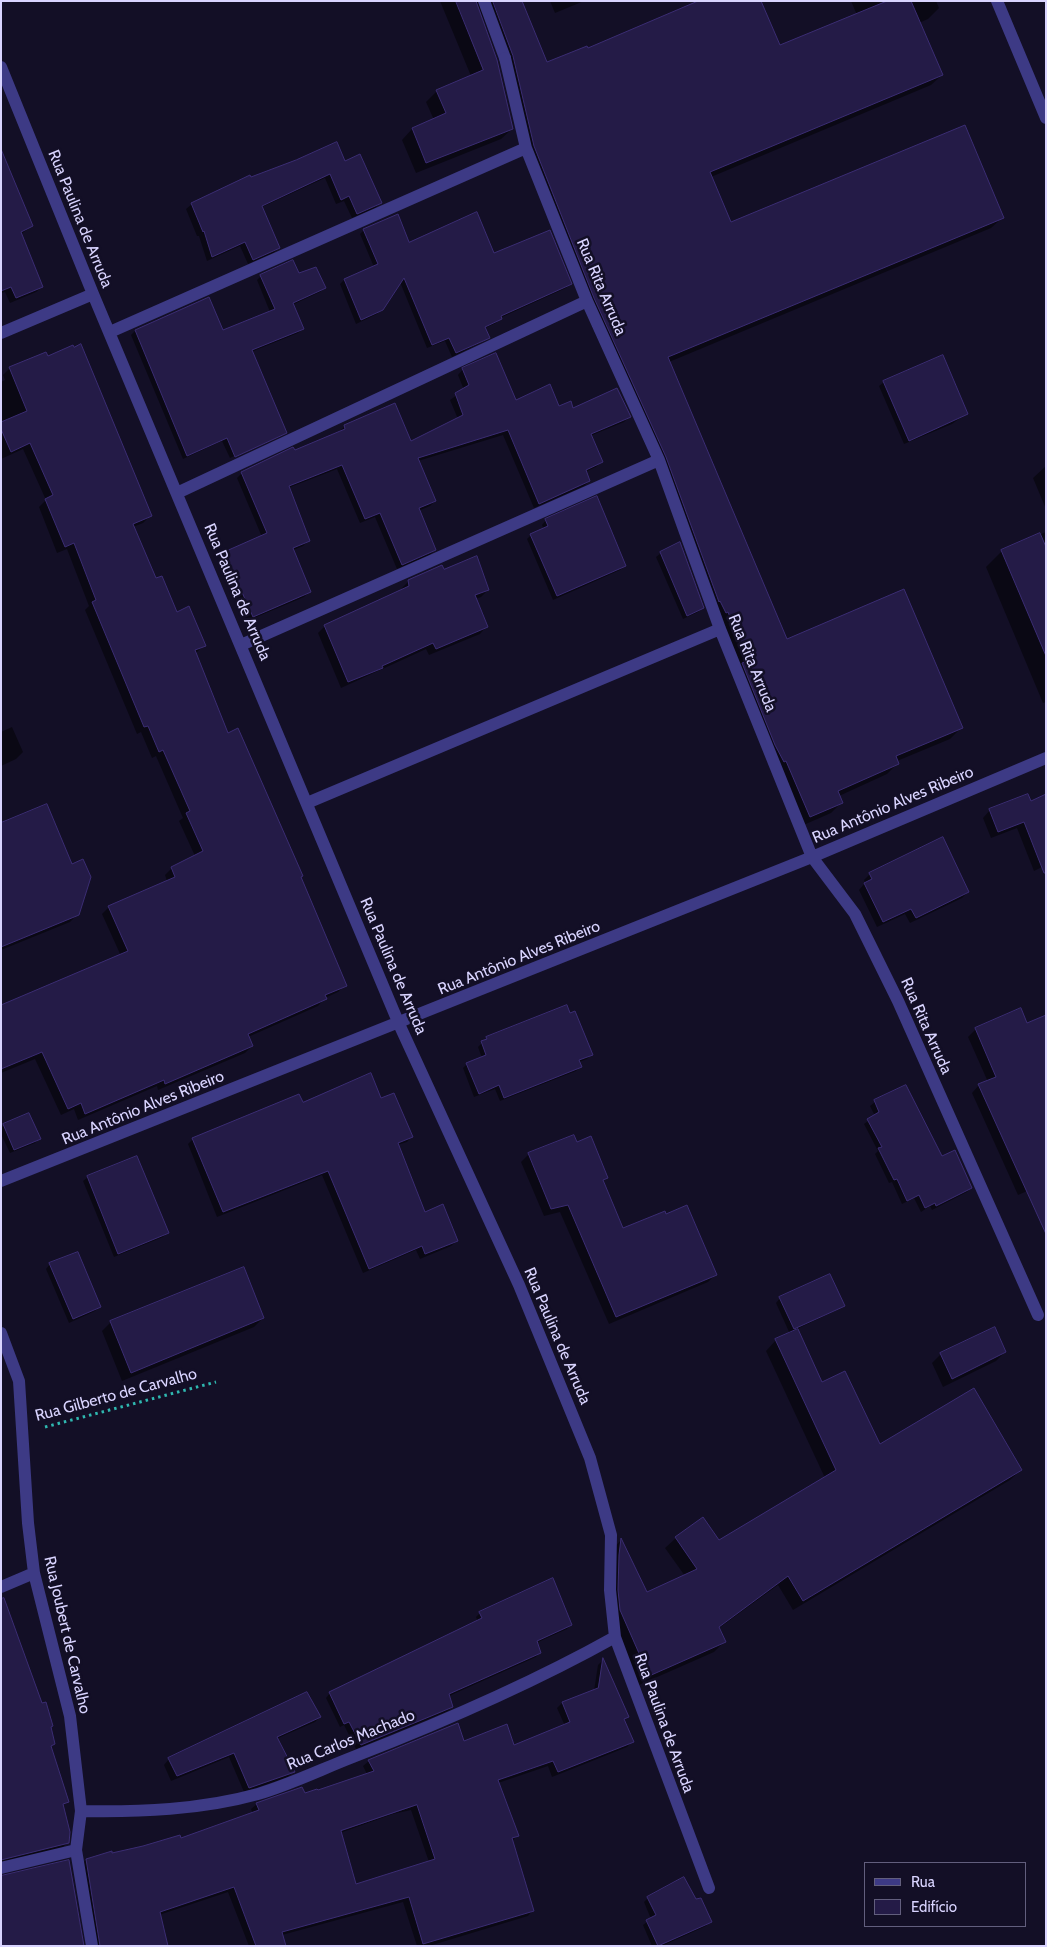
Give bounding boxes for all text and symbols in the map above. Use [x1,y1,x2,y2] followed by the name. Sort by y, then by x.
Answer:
[44,147,116,291] street label: Rua Paulina de Arruda
[572,236,630,338] street label: Rua Rita Arruda
[199,521,275,663] street label: Rua Paulina de Arruda
[724,611,780,715] street label: Rua Rita Arruda
[810,762,976,848] street label: Rua Antônio Alves Ribeiro
[355,895,431,1037] street label: Rua Paulina de Arruda
[435,917,603,999] street label: Rua Antônio Alves Ribeiro
[896,975,956,1077] street label: Rua Rita Arruda
[59,1067,227,1149] street label: Rua Antônio Alves Ribeiro
[519,1265,595,1407] street label: Rua Paulina de Arruda
[33,1364,199,1426] street label: Rua Gilberto de Carvalho
[40,1554,94,1716] street label: Rua Joubert de Carvalho
[630,1651,698,1795] street label: Rua Paulina de Arruda
[284,1706,418,1774] street label: Rua Carlos Machado
[864,1862,1027,1927] legend
[911,1873,935,1891] text: Rua
[911,1898,957,1916] text: Edifício

